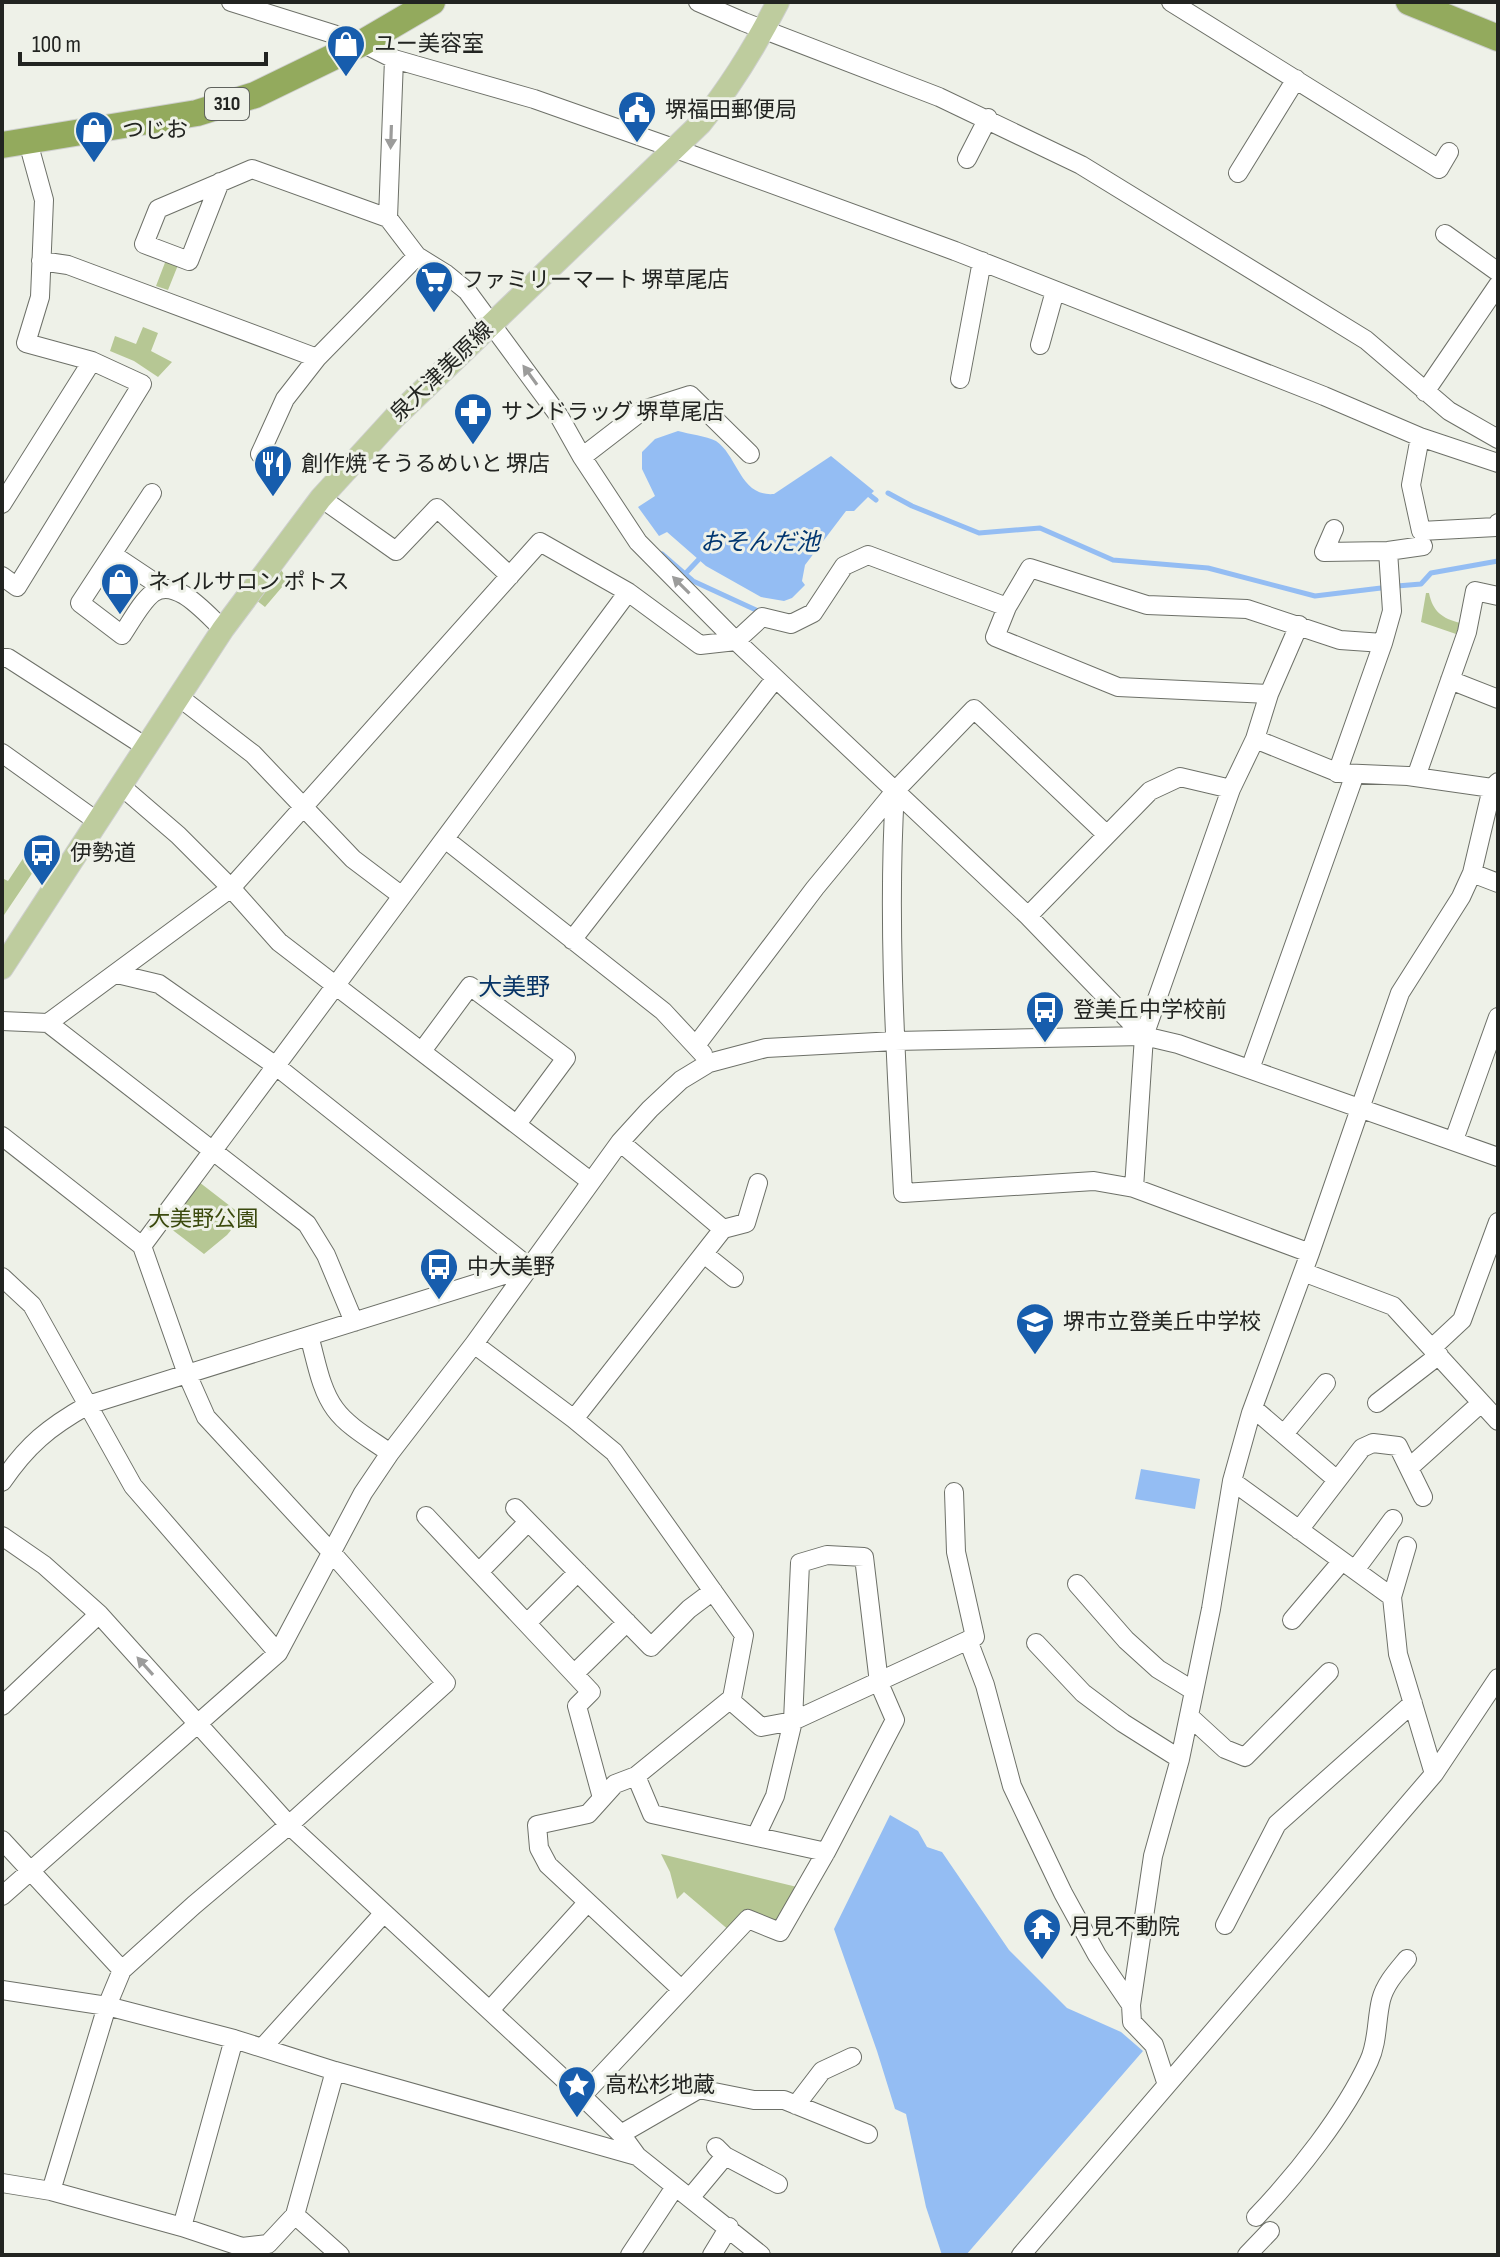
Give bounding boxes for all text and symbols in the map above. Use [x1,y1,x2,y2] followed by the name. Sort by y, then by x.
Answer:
[20,16,266,66] scale bar
[325,23,367,78] shop icon: ユー美容室
[32,30,81,59] text: 100 m
[374,31,484,58] place label: ユー美容室
[205,88,249,120] road number: 310
[616,89,658,144] public building icon: 堺福田郵便局
[665,97,797,124] place label: 堺福田郵便局
[73,109,115,164] shop icon: つじお
[122,117,188,144] place label: つじお
[385,125,398,150] one-way arrow
[413,259,455,314] supermarket icon: ファミリーマート 堺草尾店
[462,267,730,294] place label: ファミリーマート 堺草尾店
[385,316,499,428] street label: 泉大津美原線
[523,365,538,386] one-way arrow
[452,391,494,446] pharmacy icon: サンドラッグ 堺草尾店
[501,399,725,426] place label: サンドラッグ 堺草尾店
[252,443,294,498] restaurant icon: 創作焼 そうるめいと 堺店
[301,451,550,478] place label: 創作焼 そうるめいと 堺店
[700,528,822,557] water label: おそんだ池
[99,561,141,616] shop icon: ネイルサロン ポトス
[148,569,350,596] place label: ネイルサロン ポトス
[673,576,691,595] one-way arrow
[21,832,63,887] bus stop icon: 伊勢道
[70,840,136,867] place label: 伊勢道
[478,973,550,1002] district label: 大美野
[1024,989,1066,1044] bus stop icon: 登美丘中学校前
[1073,997,1227,1024] place label: 登美丘中学校前
[148,1206,258,1233] park label: 大美野公園
[418,1246,460,1301] bus stop icon: 中大美野
[467,1254,555,1281] place label: 中大美野
[1014,1301,1056,1356] school or university icon: 堺市立登美丘中学校
[1063,1309,1261,1336] place label: 堺市立登美丘中学校
[137,1657,155,1676] one-way arrow
[1021,1906,1063,1961] temple icon: 月見不動院
[1070,1914,1180,1941] place label: 月見不動院
[556,2064,598,2119] place icon: 高松杉地蔵
[605,2072,715,2099] place label: 高松杉地蔵

